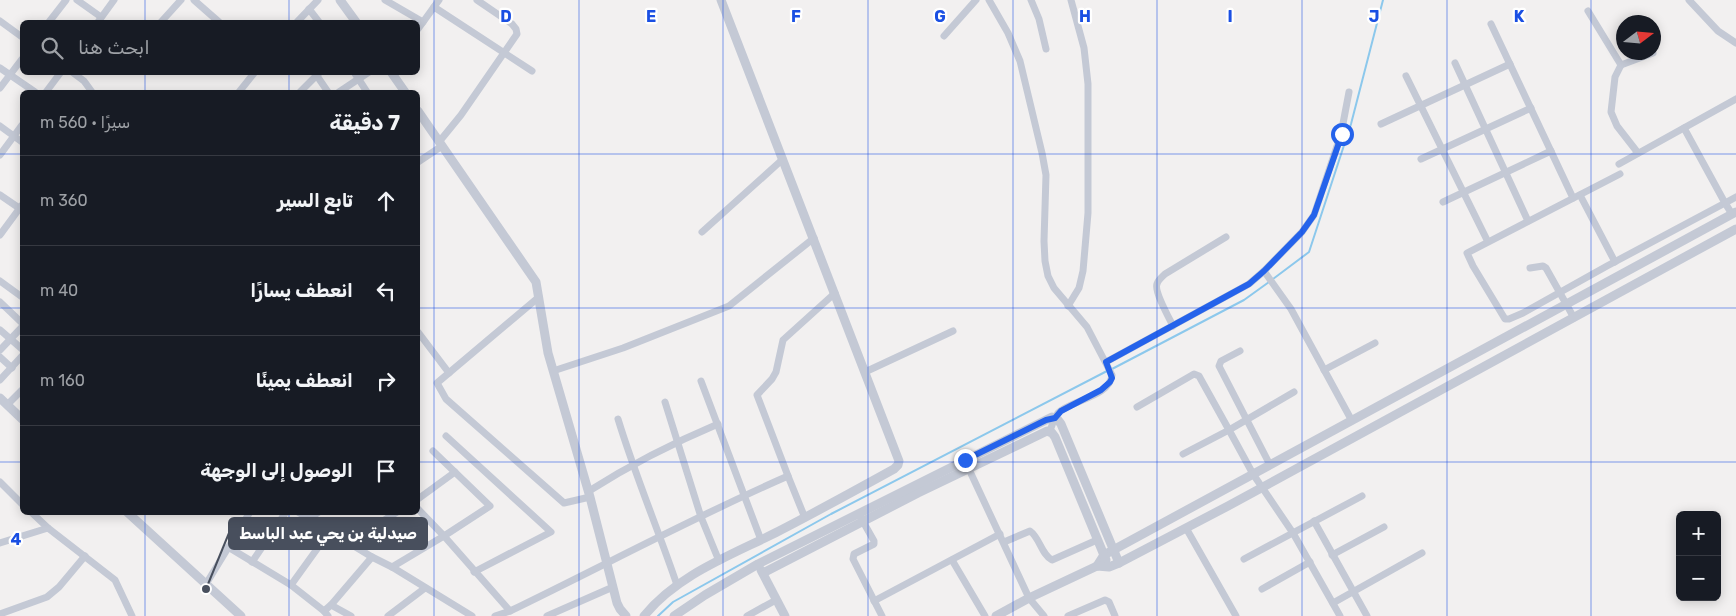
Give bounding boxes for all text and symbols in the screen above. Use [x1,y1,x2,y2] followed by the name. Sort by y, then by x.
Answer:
[500,7,512,26] text: D
[646,7,656,26] text: E
[791,7,801,26] text: F
[934,7,946,26] text: G
[1079,7,1091,26] text: H
[1227,7,1233,26] text: I
[1369,7,1379,26] text: J
[1514,7,1525,26] text: K
[1616,15,1661,60] north arrow
[20,20,420,75] search box
[38,34,66,62] icon: search
[78,36,150,59] text: ابحث هنا
[330,110,400,135] text: 7 دقيقة
[40,113,130,132] text: سيرًا · 560 m
[1331,123,1354,146] route start
[372,187,400,215] icon: ahead
[277,189,353,212] text: تابع السير
[40,191,88,210] text: 360 m
[372,277,400,305] icon: left
[250,279,353,302] text: انعطف يسارًا
[40,281,78,300] text: 40 m
[372,367,400,395] icon: right
[256,369,353,392] text: انعطف يمينًا
[40,371,85,390] text: 160 m
[954,449,977,472] route end
[372,457,400,485] icon: arrive
[200,459,353,482] text: الوصول إلى الوجهة
[1676,511,1721,601] map controls
[1676,511,1721,556] button: +
[229,518,427,549] callout: صيدلية بن يحي عبد الباسط
[239,524,417,546] text: صيدلية بن يحي عبد الباسط
[11,530,22,549] text: 4
[1676,556,1721,601] button: −

